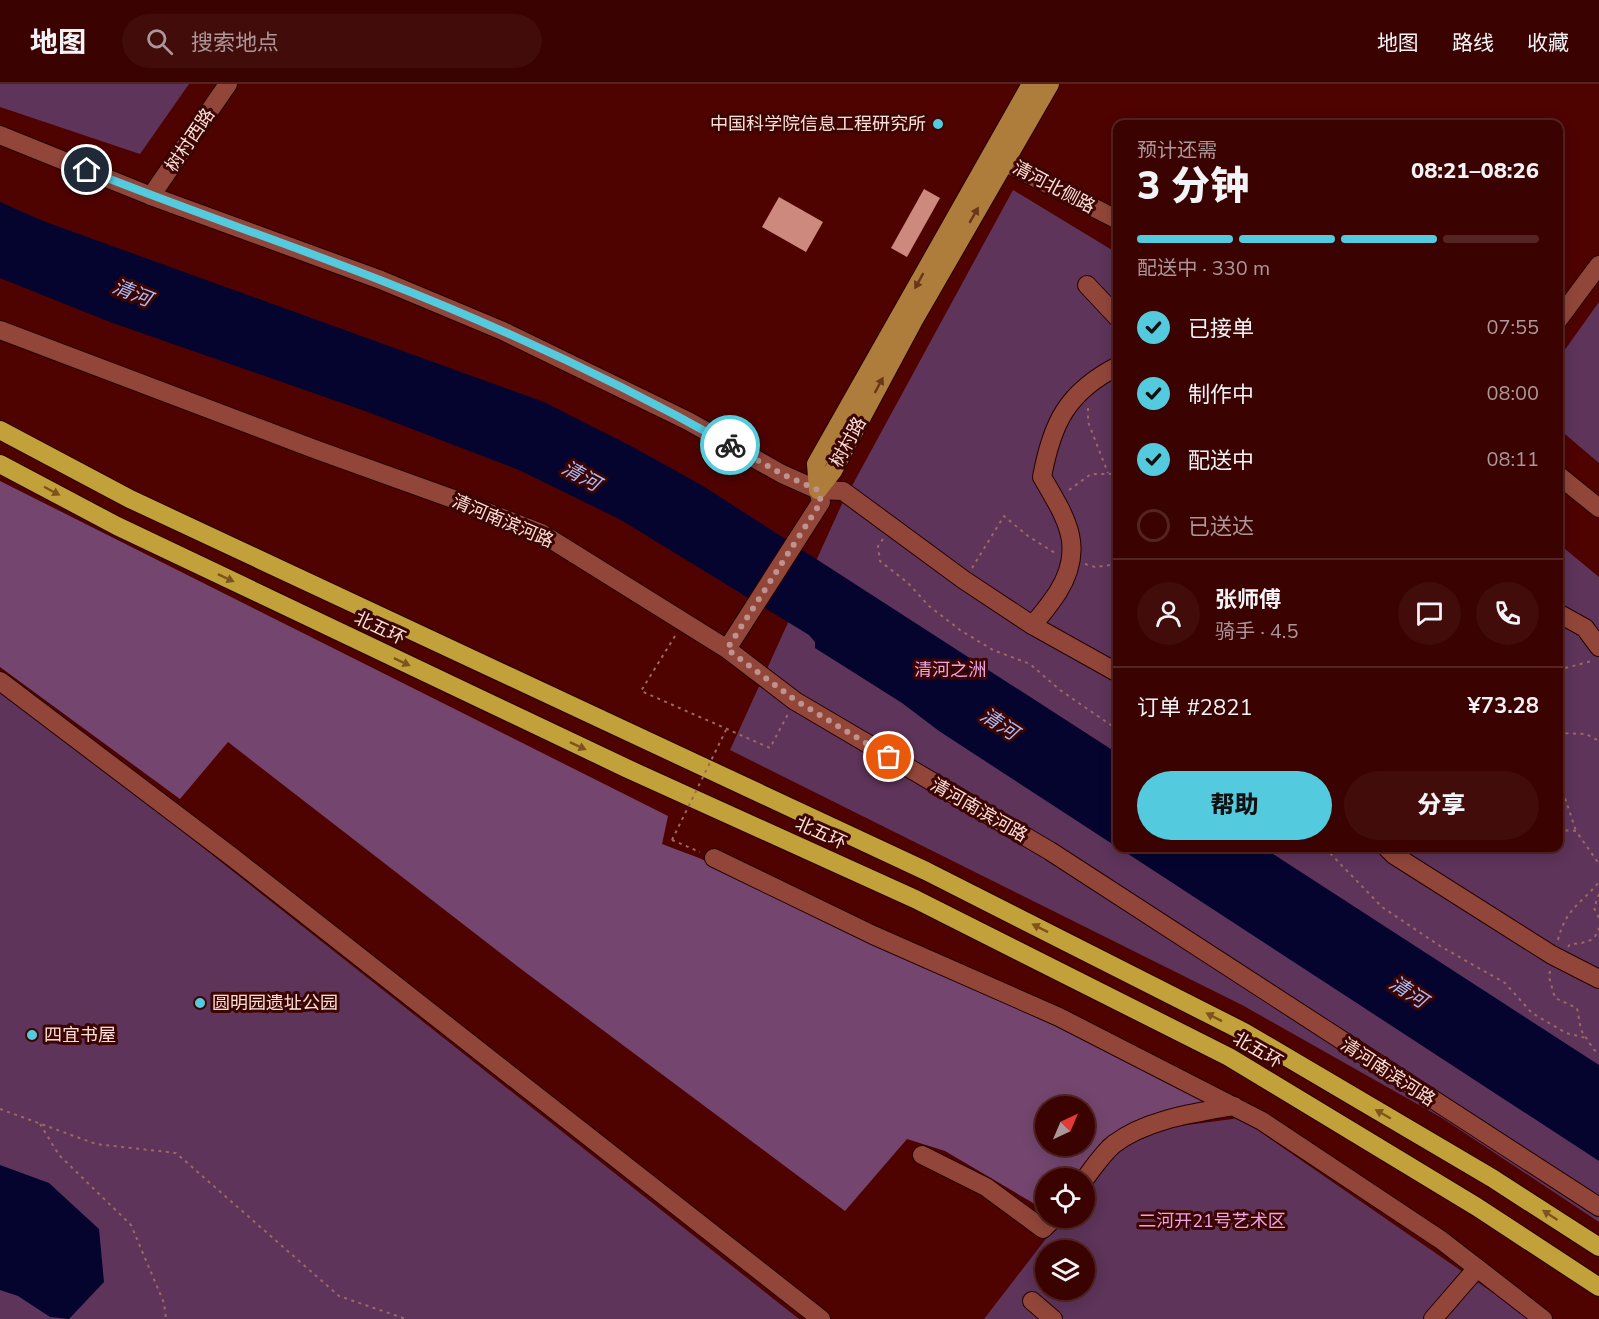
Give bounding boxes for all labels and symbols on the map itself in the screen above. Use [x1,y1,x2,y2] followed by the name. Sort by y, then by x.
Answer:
[160,103,220,177] street label: 树村西路
[710,112,926,136] place label: 中国科学院信息工程研究所
[931,117,945,131] marker: 中国科学院信息工程研究所
[61,144,112,195] pin
[1009,155,1099,219] street label: 清河北侧路
[969,207,980,223] one-way arrow
[108,273,159,315] water label: 清河
[914,273,924,290] one-way arrow
[874,376,884,393] one-way arrow
[824,413,872,471] street label: 树村路
[700,415,760,475] courier
[557,454,609,499] water label: 清河
[43,486,60,496] one-way arrow
[449,489,557,553] street label: 清河南滨河路
[218,574,235,583] one-way arrow
[350,606,410,650] street label: 北五环
[394,657,411,666] one-way arrow
[914,658,986,682] park label: 清河之洲
[975,702,1026,748] water label: 清河
[863,731,914,782] pin
[570,741,587,750] one-way arrow
[926,773,1032,847] street label: 清河南滨河路
[791,811,851,855] street label: 北五环
[1032,924,1049,933] one-way arrow
[1384,970,1435,1016] water label: 清河
[212,991,338,1015] place label: 圆明园遗址公园
[193,996,207,1010] marker: 圆明园遗址公园
[1206,1012,1223,1021] one-way arrow
[44,1023,116,1047] place label: 四宜书屋
[1229,1026,1287,1074] street label: 北五环
[25,1028,39,1042] marker: 四宜书屋
[1336,1033,1440,1111] street label: 清河南滨河路
[1035,1096,1095,1156] north arrow
[1375,1108,1391,1119] one-way arrow
[1138,1209,1286,1233] park label: 二河开21号艺术区
[1542,1210,1558,1221] one-way arrow

